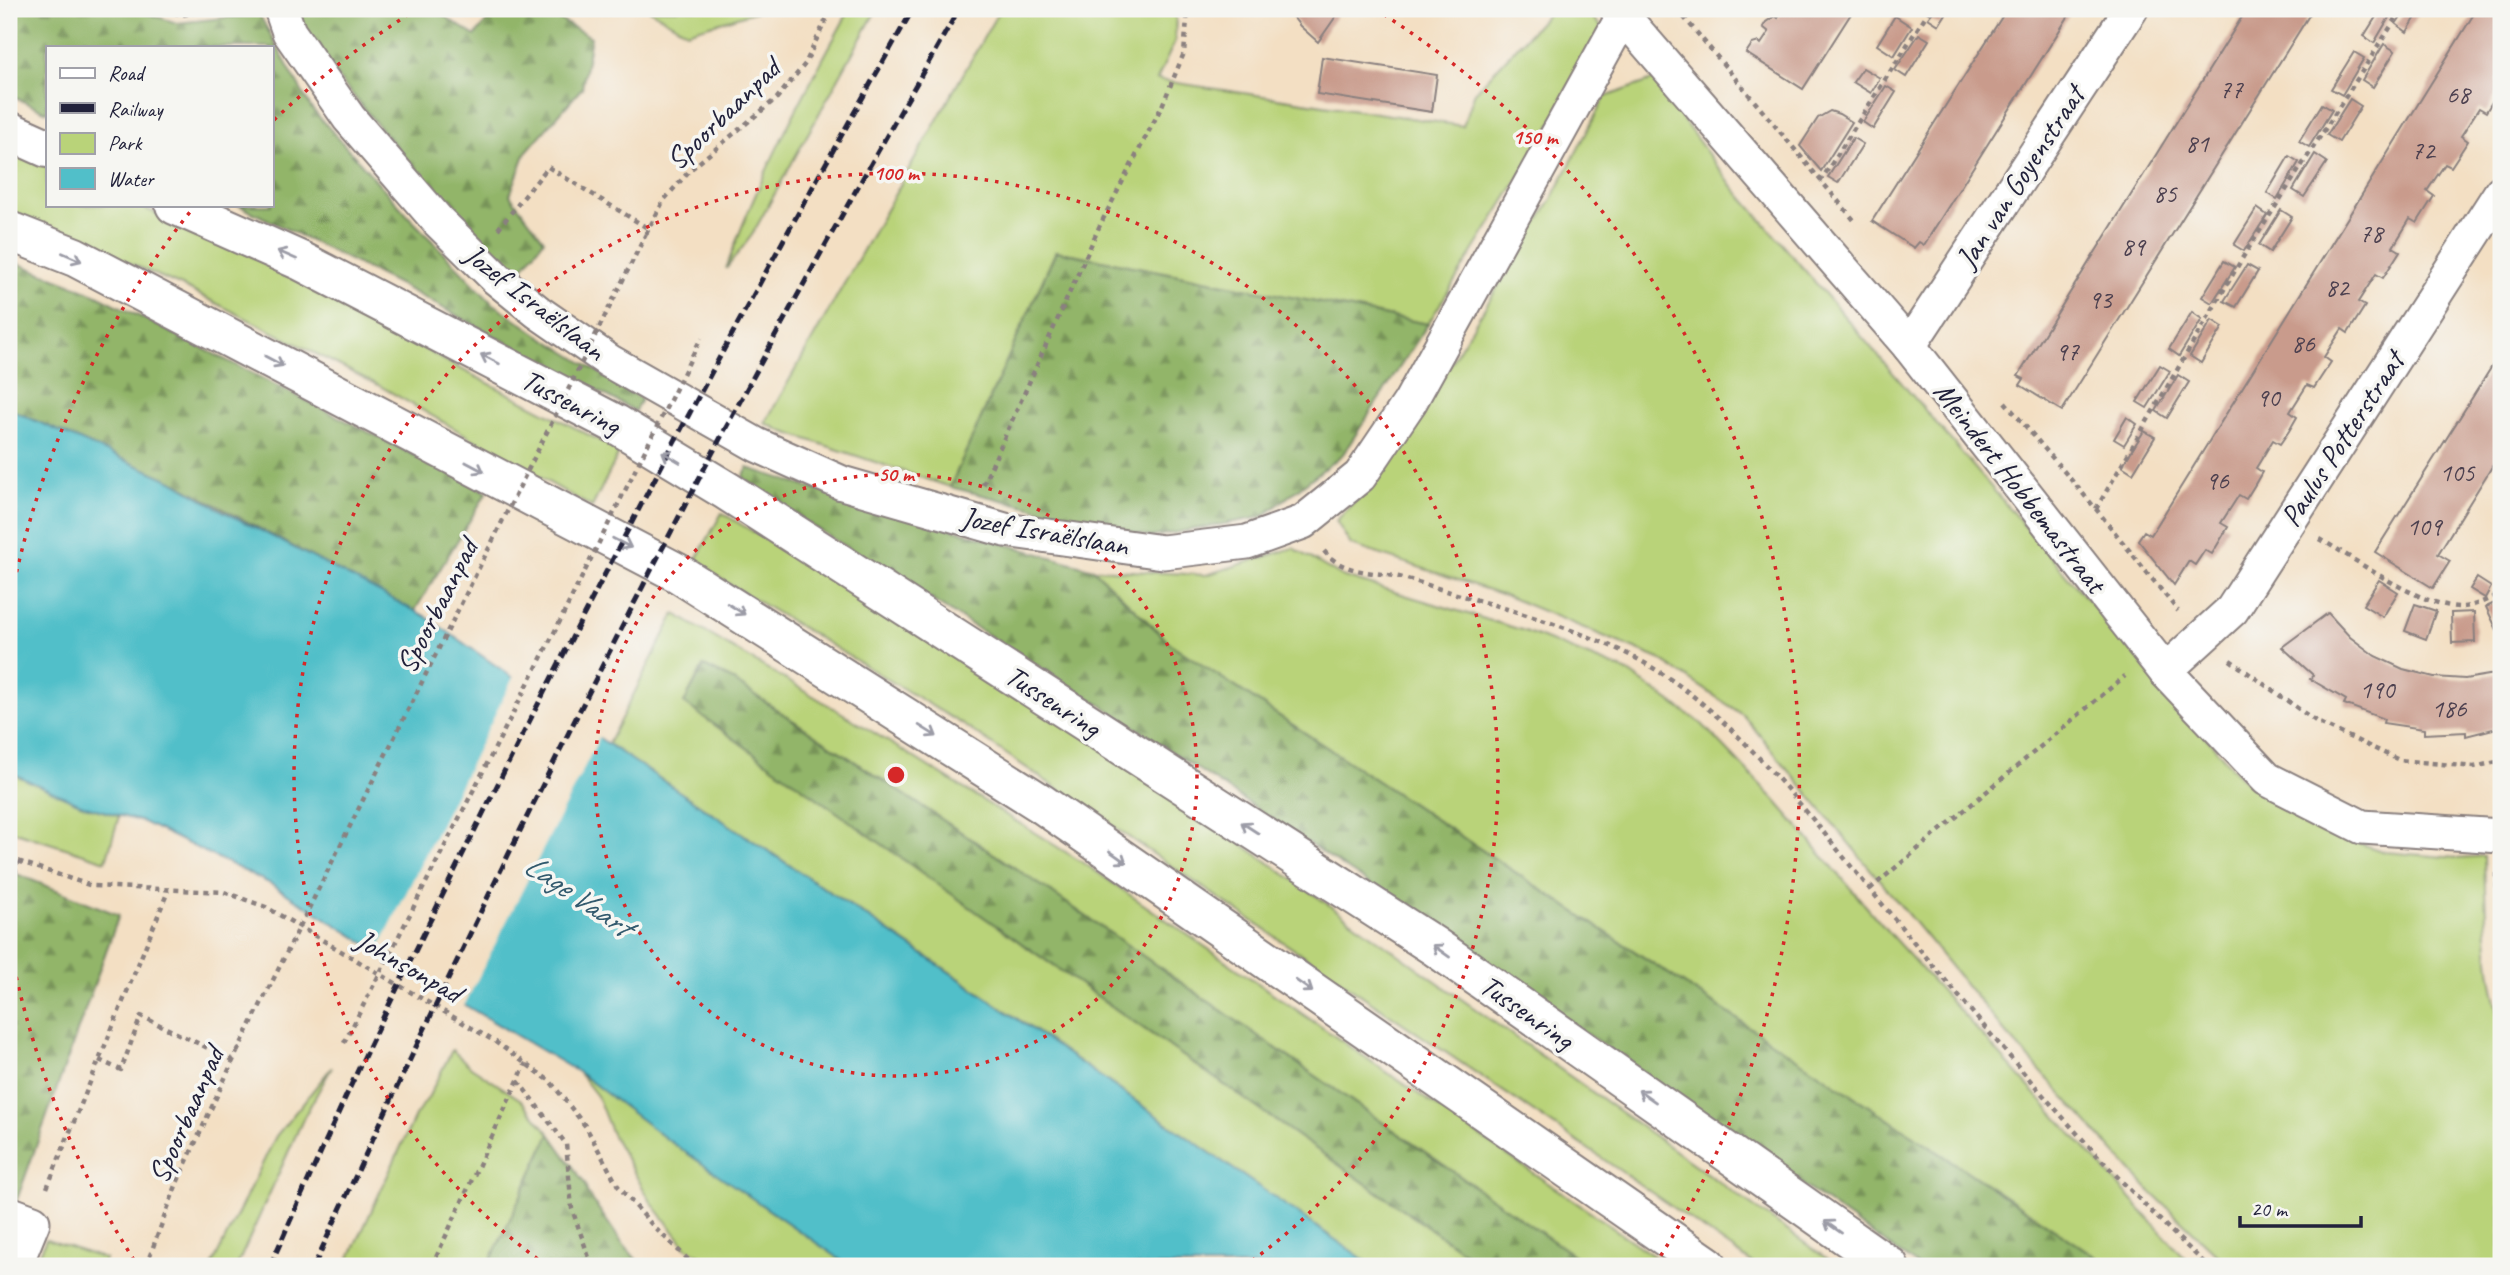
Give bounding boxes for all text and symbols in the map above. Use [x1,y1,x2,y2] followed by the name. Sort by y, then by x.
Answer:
[46,46,273,206] legend
[658,47,791,178] street label: Spoorbaanpad
[108,60,147,86] text: Road
[2219,73,2244,106] house number: 77
[1946,75,2095,277] street label: Jan van Goyenstraat
[2446,78,2472,111] house number: 68
[108,96,164,122] text: Railway
[1512,124,1560,150] text: 150 m
[2185,127,2210,160] house number: 81
[108,130,143,156] text: Park
[2411,134,2437,167] house number: 72
[873,160,921,186] text: 100 m
[108,166,155,192] text: Water
[2153,177,2178,210] house number: 85
[2359,217,2385,250] house number: 78
[2121,230,2147,263] house number: 89
[455,234,614,370] street label: Jozef Israëlslaan
[277,248,299,261] one-way arrow
[61,251,82,264] one-way arrow
[2325,271,2351,304] house number: 82
[2088,283,2114,316] house number: 93
[2291,327,2316,360] house number: 86
[2055,335,2080,368] house number: 97
[2271,341,2415,534] street label: Paulus Potterstraat
[480,352,501,365] one-way arrow
[263,355,284,369] one-way arrow
[515,360,629,445] street label: Tussenring
[1926,374,2116,603] street label: Meindert Hobbemastraat
[2256,381,2282,414] house number: 90
[662,450,682,464] one-way arrow
[2439,456,2476,489] house number: 105
[464,461,485,474] one-way arrow
[878,461,916,487] text: 50 m
[2205,464,2230,497] house number: 96
[957,497,1133,565] street label: Jozef Israëlslaan
[2406,510,2444,543] house number: 109
[387,529,489,679] street label: Spoorbaanpad
[611,537,632,551] one-way arrow
[725,603,745,617] one-way arrow
[998,656,1110,747] street label: Tussenring
[2359,673,2397,706] house number: 190
[2431,692,2468,725] house number: 186
[917,725,937,739] one-way arrow
[884,763,908,787] centre of rings
[1240,820,1260,834] one-way arrow
[516,844,646,950] water label: Lage Vaart
[1108,850,1127,864] one-way arrow
[347,919,473,1014] street label: Johnsonpad
[1432,944,1451,958] one-way arrow
[1473,966,1583,1059] street label: Tussenring
[1294,979,1314,993] one-way arrow
[139,1037,235,1189] street label: Spoorbaanpad
[1638,1089,1657,1103] one-way arrow
[2240,1184,2361,1228] scale bar
[2251,1196,2289,1222] text: 20 m
[1824,1220,1843,1234] one-way arrow

